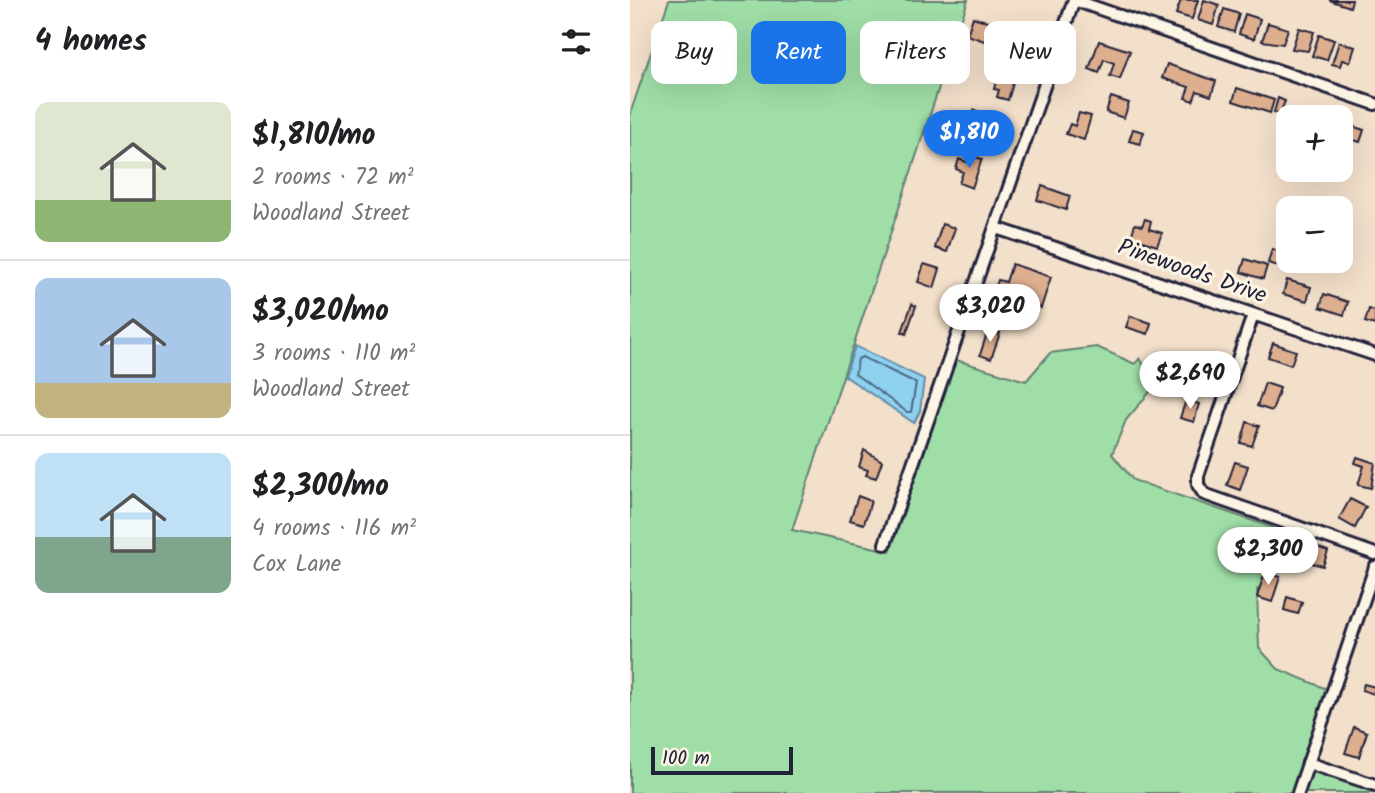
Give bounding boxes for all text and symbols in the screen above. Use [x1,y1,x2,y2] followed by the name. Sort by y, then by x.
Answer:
[35,18,147,66] text: 4 homes
[651,21,737,84] chip: Buy
[751,21,846,84] chip: Rent
[860,21,970,84] chip: Filters
[984,21,1076,84] chip: New
[557,23,595,61] icon: filters
[1276,105,1353,273] map controls
[1276,105,1353,182] button: +
[912,110,1026,170] pin: $1,810
[252,112,376,160] text: $1,810/mo
[940,115,998,151] text: $1,810
[91,130,175,214] icon: home
[252,160,414,196] text: 2 rooms · 72 m²
[252,196,410,232] text: Woodland Street
[1276,196,1353,273] button: −
[1113,230,1271,314] street label: Pinewoods Drive
[933,284,1047,344] pin: $3,020
[252,288,389,336] text: $3,020/mo
[955,289,1025,325] text: $3,020
[91,306,175,390] icon: home
[252,336,415,372] text: 3 rooms · 110 m²
[1133,352,1247,411] pin: $2,690
[1156,356,1224,392] text: $2,690
[252,372,410,408] text: Woodland Street
[252,463,389,511] text: $2,300/mo
[91,481,175,565] icon: home
[252,511,416,547] text: 4 rooms · 116 m²
[1211,528,1325,587] pin: $2,300
[1233,532,1303,568] text: $2,300
[252,547,341,583] text: Cox Lane
[651,744,793,776] scale bar
[662,744,710,774] text: 100 m

